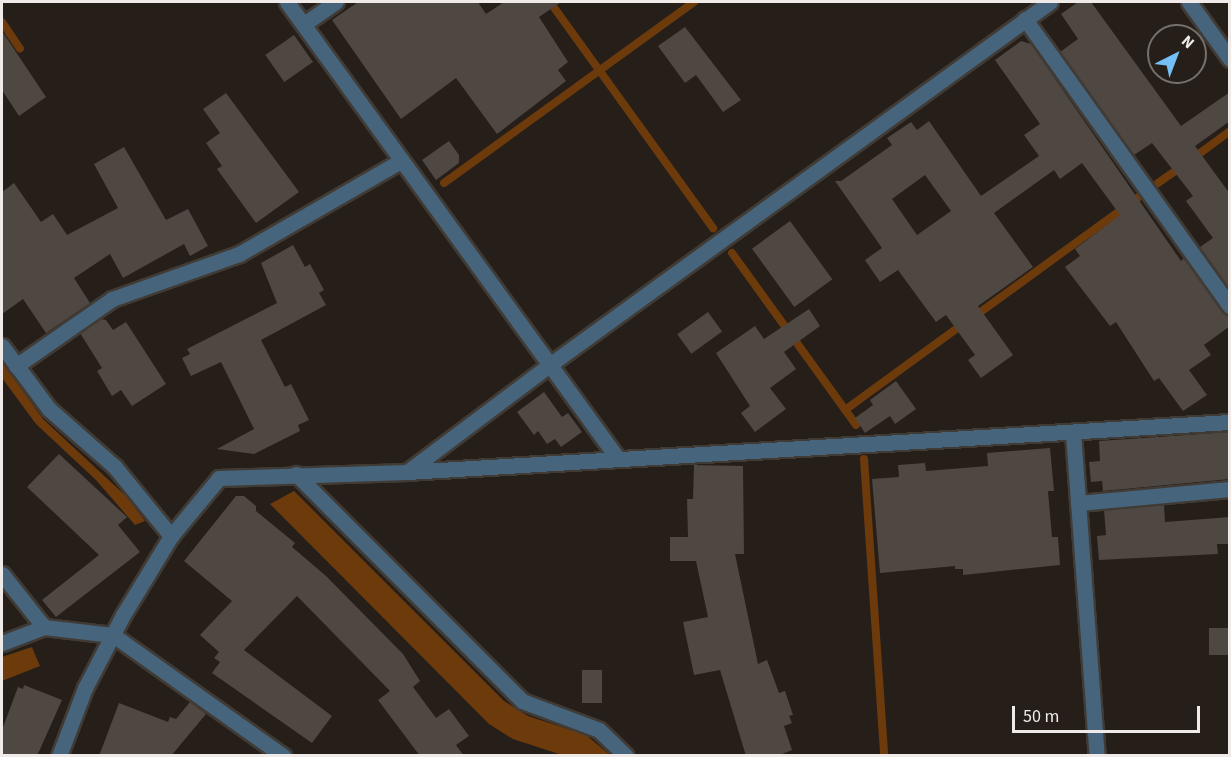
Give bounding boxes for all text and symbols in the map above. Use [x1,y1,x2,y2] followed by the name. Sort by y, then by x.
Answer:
[1147,24,1207,84] north arrow
[1176,30,1199,54] text: N
[1015,694,1202,732] scale bar
[1023,704,1059,729] text: 50 m

